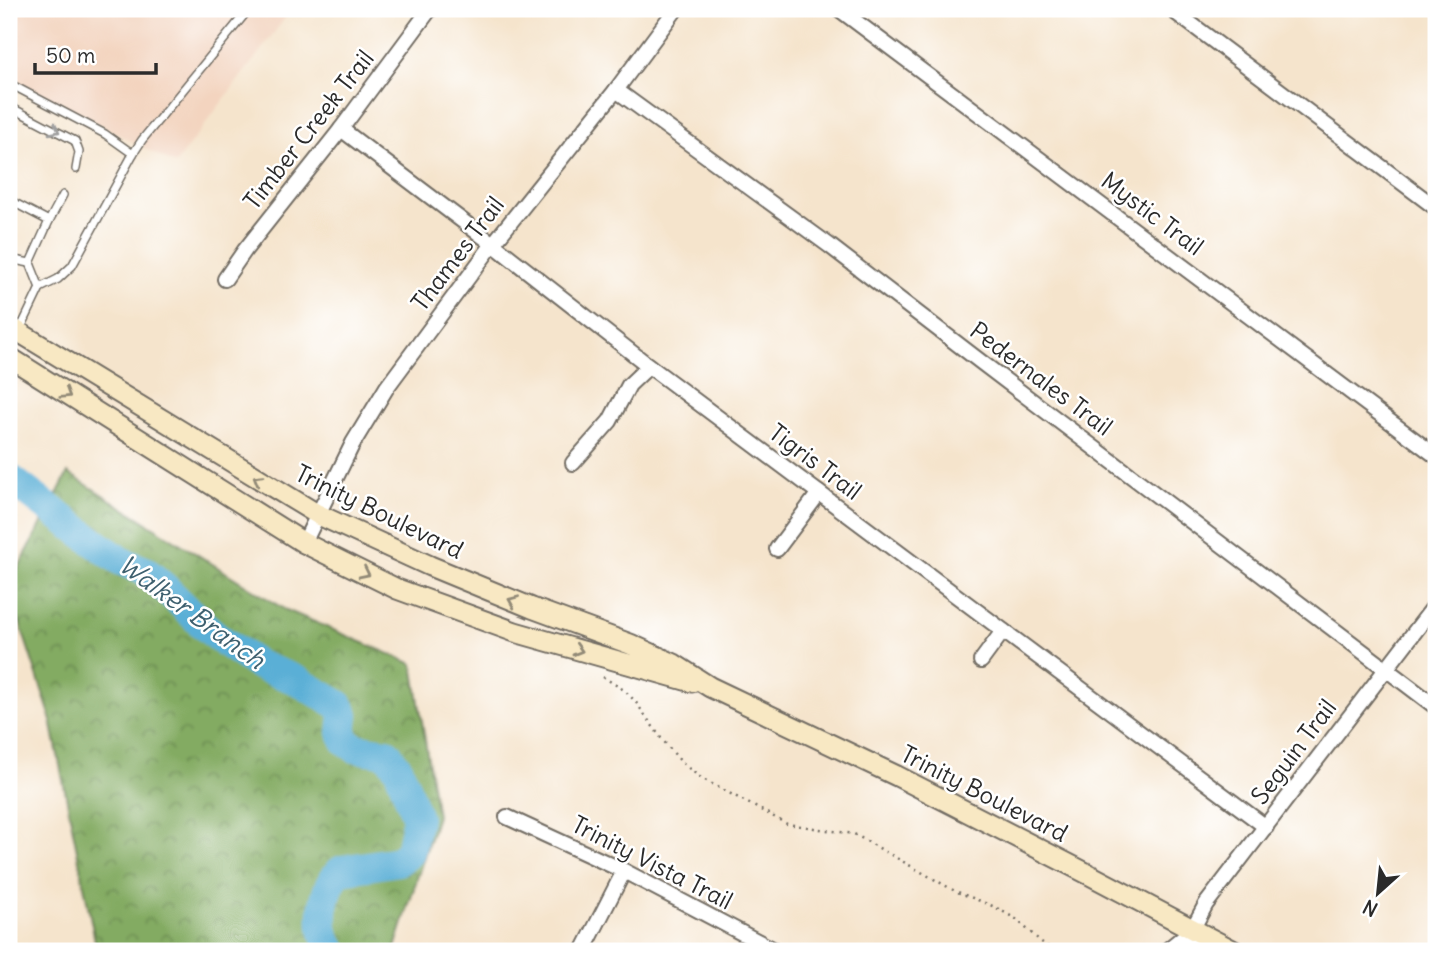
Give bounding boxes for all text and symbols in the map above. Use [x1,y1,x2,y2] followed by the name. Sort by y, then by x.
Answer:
[35,32,156,76] scale bar
[46,42,95,69] text: 50 m
[237,44,380,215] street label: Timber Creek Trail
[48,122,60,136] one-way arrow
[1096,165,1210,261] street label: Mystic Trail
[404,190,510,317] street label: Thames Trail
[964,315,1119,442] street label: Pedernales Trail
[59,385,72,398] one-way arrow
[763,417,868,506] street label: Tigris Trail
[291,457,468,565] street label: Trinity Boulevard
[253,474,266,487] one-way arrow
[113,547,273,676] water label: Walker Branch
[358,565,370,579] one-way arrow
[508,595,520,609] one-way arrow
[572,642,584,657] one-way arrow
[1244,693,1342,810] street label: Seguin Trail
[896,738,1073,848] street label: Trinity Boulevard
[567,809,738,916] street label: Trinity Vista Trail
[1344,858,1414,928] north arrow
[1359,894,1382,922] text: N

